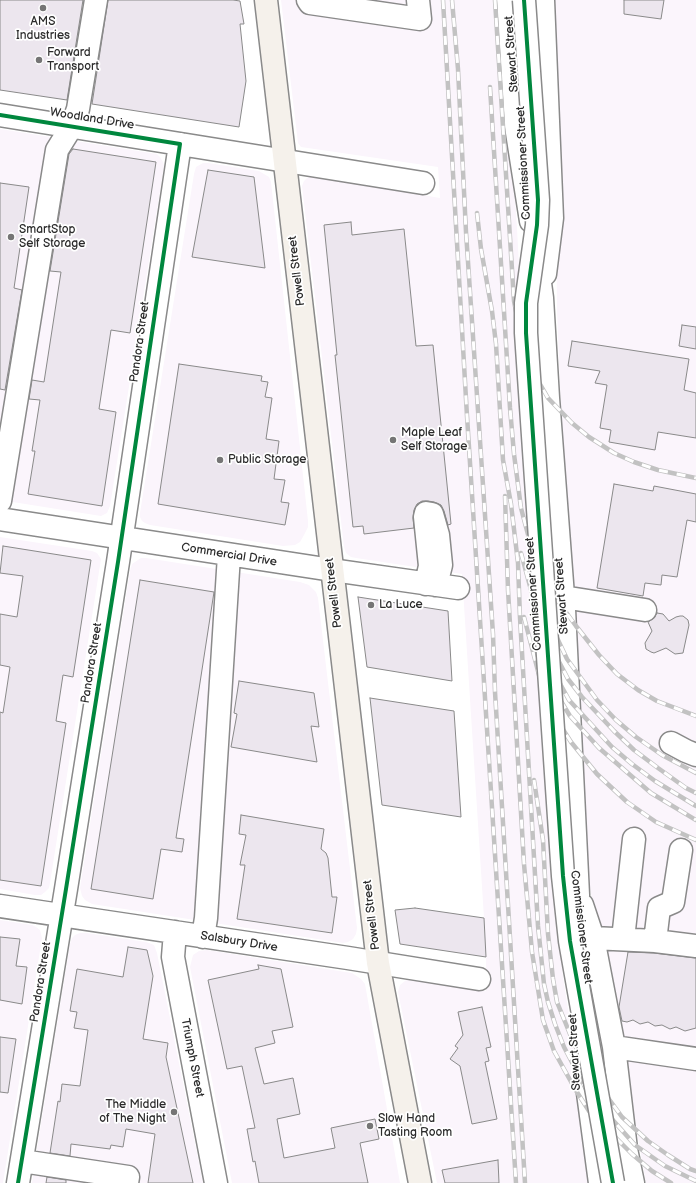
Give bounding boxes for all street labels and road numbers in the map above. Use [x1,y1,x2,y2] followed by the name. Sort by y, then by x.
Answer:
[502,15,522,93] street label: Stewart Street
[49,105,135,133] street label: Woodland Drive
[514,106,534,220] street label: Commissioner Street
[286,235,308,307] street label: Powell Street
[127,301,153,383] street label: Pandora Street
[523,537,545,651] street label: Commissioner Street
[180,540,278,570] street label: Commercial Drive
[323,557,345,629] street label: Powell Street
[552,557,572,635] street label: Stewart Street
[79,622,105,704] street label: Pandora Street
[567,870,595,984] street label: Commissioner Street
[361,879,383,951] street label: Powell Street
[199,929,279,955] street label: Salsbury Drive
[28,941,54,1023] street label: Pandora Street
[566,1013,584,1091] street label: Stewart Street
[177,1017,207,1099] street label: Triumph Street

